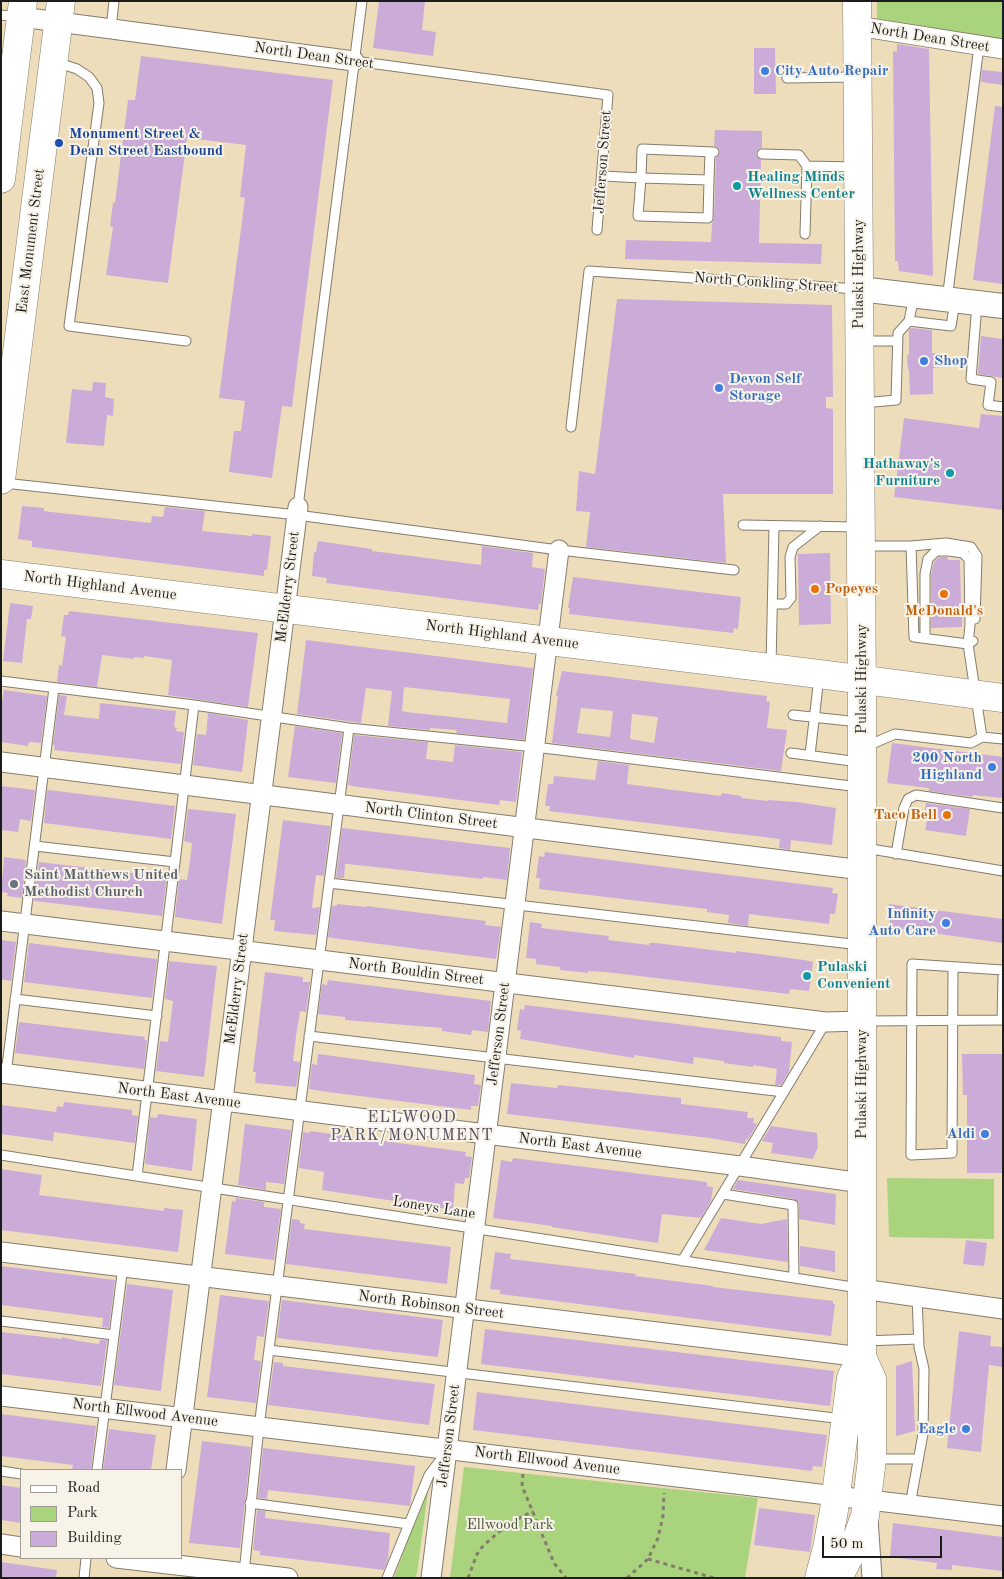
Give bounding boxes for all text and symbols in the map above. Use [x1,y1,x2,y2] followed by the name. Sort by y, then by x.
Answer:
[869,20,991,56] street label: North Dean Street
[253,39,375,73] street label: North Dean Street
[775,62,888,80] place label: City Auto Repair
[759,65,771,77] marker: City Auto Repair
[590,110,616,214] street label: Jefferson Street
[69,125,223,160] place label: Monument Street & Dean Street Eastbound
[53,137,65,149] marker: Monument Street & Dean Street Eastbound
[13,167,49,315] street label: East Monument Street
[747,168,855,203] place label: Healing Minds Wellness Center
[731,180,743,192] marker: Healing Minds Wellness Center
[850,219,868,329] street label: Pulaski Highway
[693,269,839,297] street label: North Conkling Street
[934,352,967,370] place label: Shop
[918,355,930,367] marker: Shop
[729,370,801,405] place label: Devon Self Storage
[713,382,725,394] marker: Devon Self Storage
[863,455,940,490] place label: Hathaway's Furniture
[944,467,956,479] marker: Hathaway's Furniture
[272,530,304,644] street label: McElderry Street
[22,568,178,604] street label: North Highland Avenue
[825,580,878,598] place label: Popeyes
[809,583,821,595] marker: Popeyes
[938,588,950,600] marker: McDonald's
[905,602,983,620] place label: McDonald's
[424,617,580,653] street label: North Highland Avenue
[853,624,871,734] street label: Pulaski Highway
[912,749,982,784] place label: 200 North Highland
[986,761,998,773] marker: 200 North Highland
[364,799,498,833] street label: North Clinton Street
[874,806,937,824] place label: Taco Bell
[941,809,953,821] marker: Taco Bell
[24,866,178,901] place label: Saint Matthews United Methodist Church
[8,878,20,890] marker: Saint Matthews United Methodist Church
[868,905,936,940] place label: Infinity Auto Care
[940,917,952,929] marker: Infinity Auto Care
[221,932,253,1046] street label: McElderry Street
[347,955,485,989] street label: North Bouldin Street
[817,958,891,993] place label: Pulaski Convenient
[801,970,813,982] marker: Pulaski Convenient
[484,981,514,1087] street label: Jefferson Street
[853,1029,871,1139] street label: Pulaski Highway
[116,1080,242,1112] street label: North East Avenue
[329,1108,495,1146] district label: ELLWOOD PARK/MONUMENT
[947,1125,975,1143] place label: Aldi
[979,1128,991,1140] marker: Aldi
[517,1130,643,1162] street label: North East Avenue
[391,1193,477,1223] street label: Loneys Lane
[357,1287,505,1323] street label: North Robinson Street
[434,1383,464,1489] street label: Jefferson Street
[71,1395,219,1431] street label: North Ellwood Avenue
[918,1420,956,1438] place label: Eagle
[960,1423,972,1435] marker: Eagle
[473,1443,621,1479] street label: North Ellwood Avenue
[20,1469,182,1559] legend
[67,1481,100,1496] text: Road
[67,1506,98,1521] text: Park
[466,1516,554,1534] park label: Ellwood Park
[824,1526,944,1558] scale bar
[67,1531,122,1546] text: Building
[830,1537,864,1552] text: 50 m

